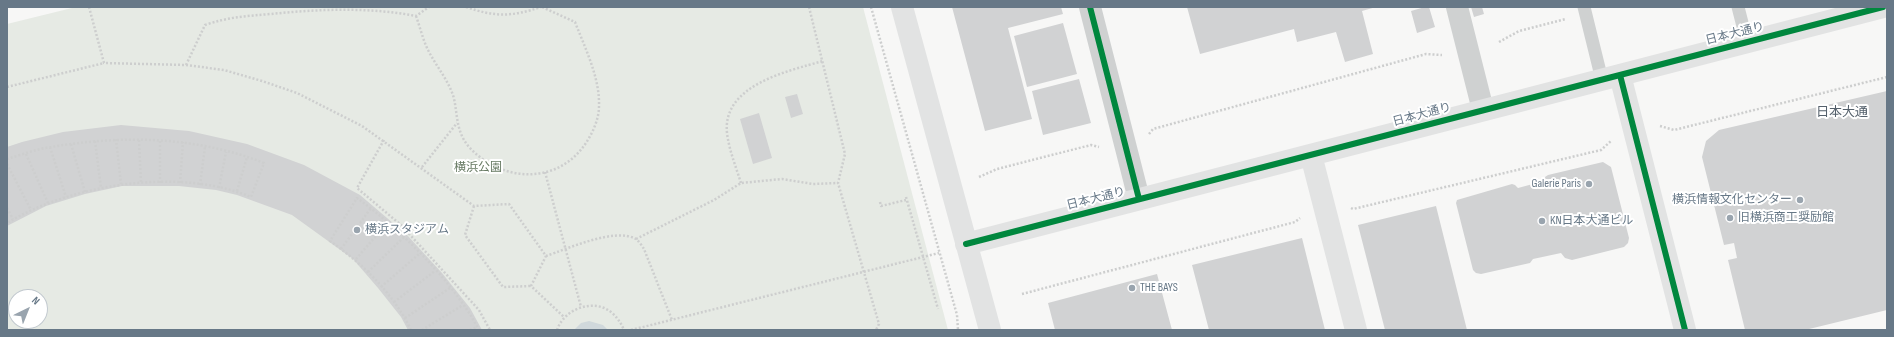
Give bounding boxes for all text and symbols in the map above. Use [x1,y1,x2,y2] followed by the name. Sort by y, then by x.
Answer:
[1704,20,1766,48] street label: 日本大通り
[1391,100,1453,130] street label: 日本大通り
[1816,105,1868,121] district label: 日本大通
[454,161,502,175] park label: 横浜公園
[1531,177,1581,191] place label: Galerie Paris
[1584,179,1594,189] marker: Galerie Paris
[1065,185,1127,213] street label: 日本大通り
[1672,193,1792,207] place label: 横浜情報文化センター
[1795,195,1805,205] marker: 横浜情報文化センター
[1738,211,1834,225] place label: 旧横浜商工奨励館
[1725,213,1735,223] marker: 旧横浜商工奨励館
[1550,214,1633,228] place label: KN日本大通ビル
[1537,216,1547,226] marker: KN日本大通ビル
[365,223,449,237] place label: 横浜スタジアム
[352,225,362,235] marker: 横浜スタジアム
[1140,281,1178,295] place label: THE BAYS
[1127,283,1137,293] marker: THE BAYS
[8,289,48,329] north arrow
[29,294,42,307] text: N

